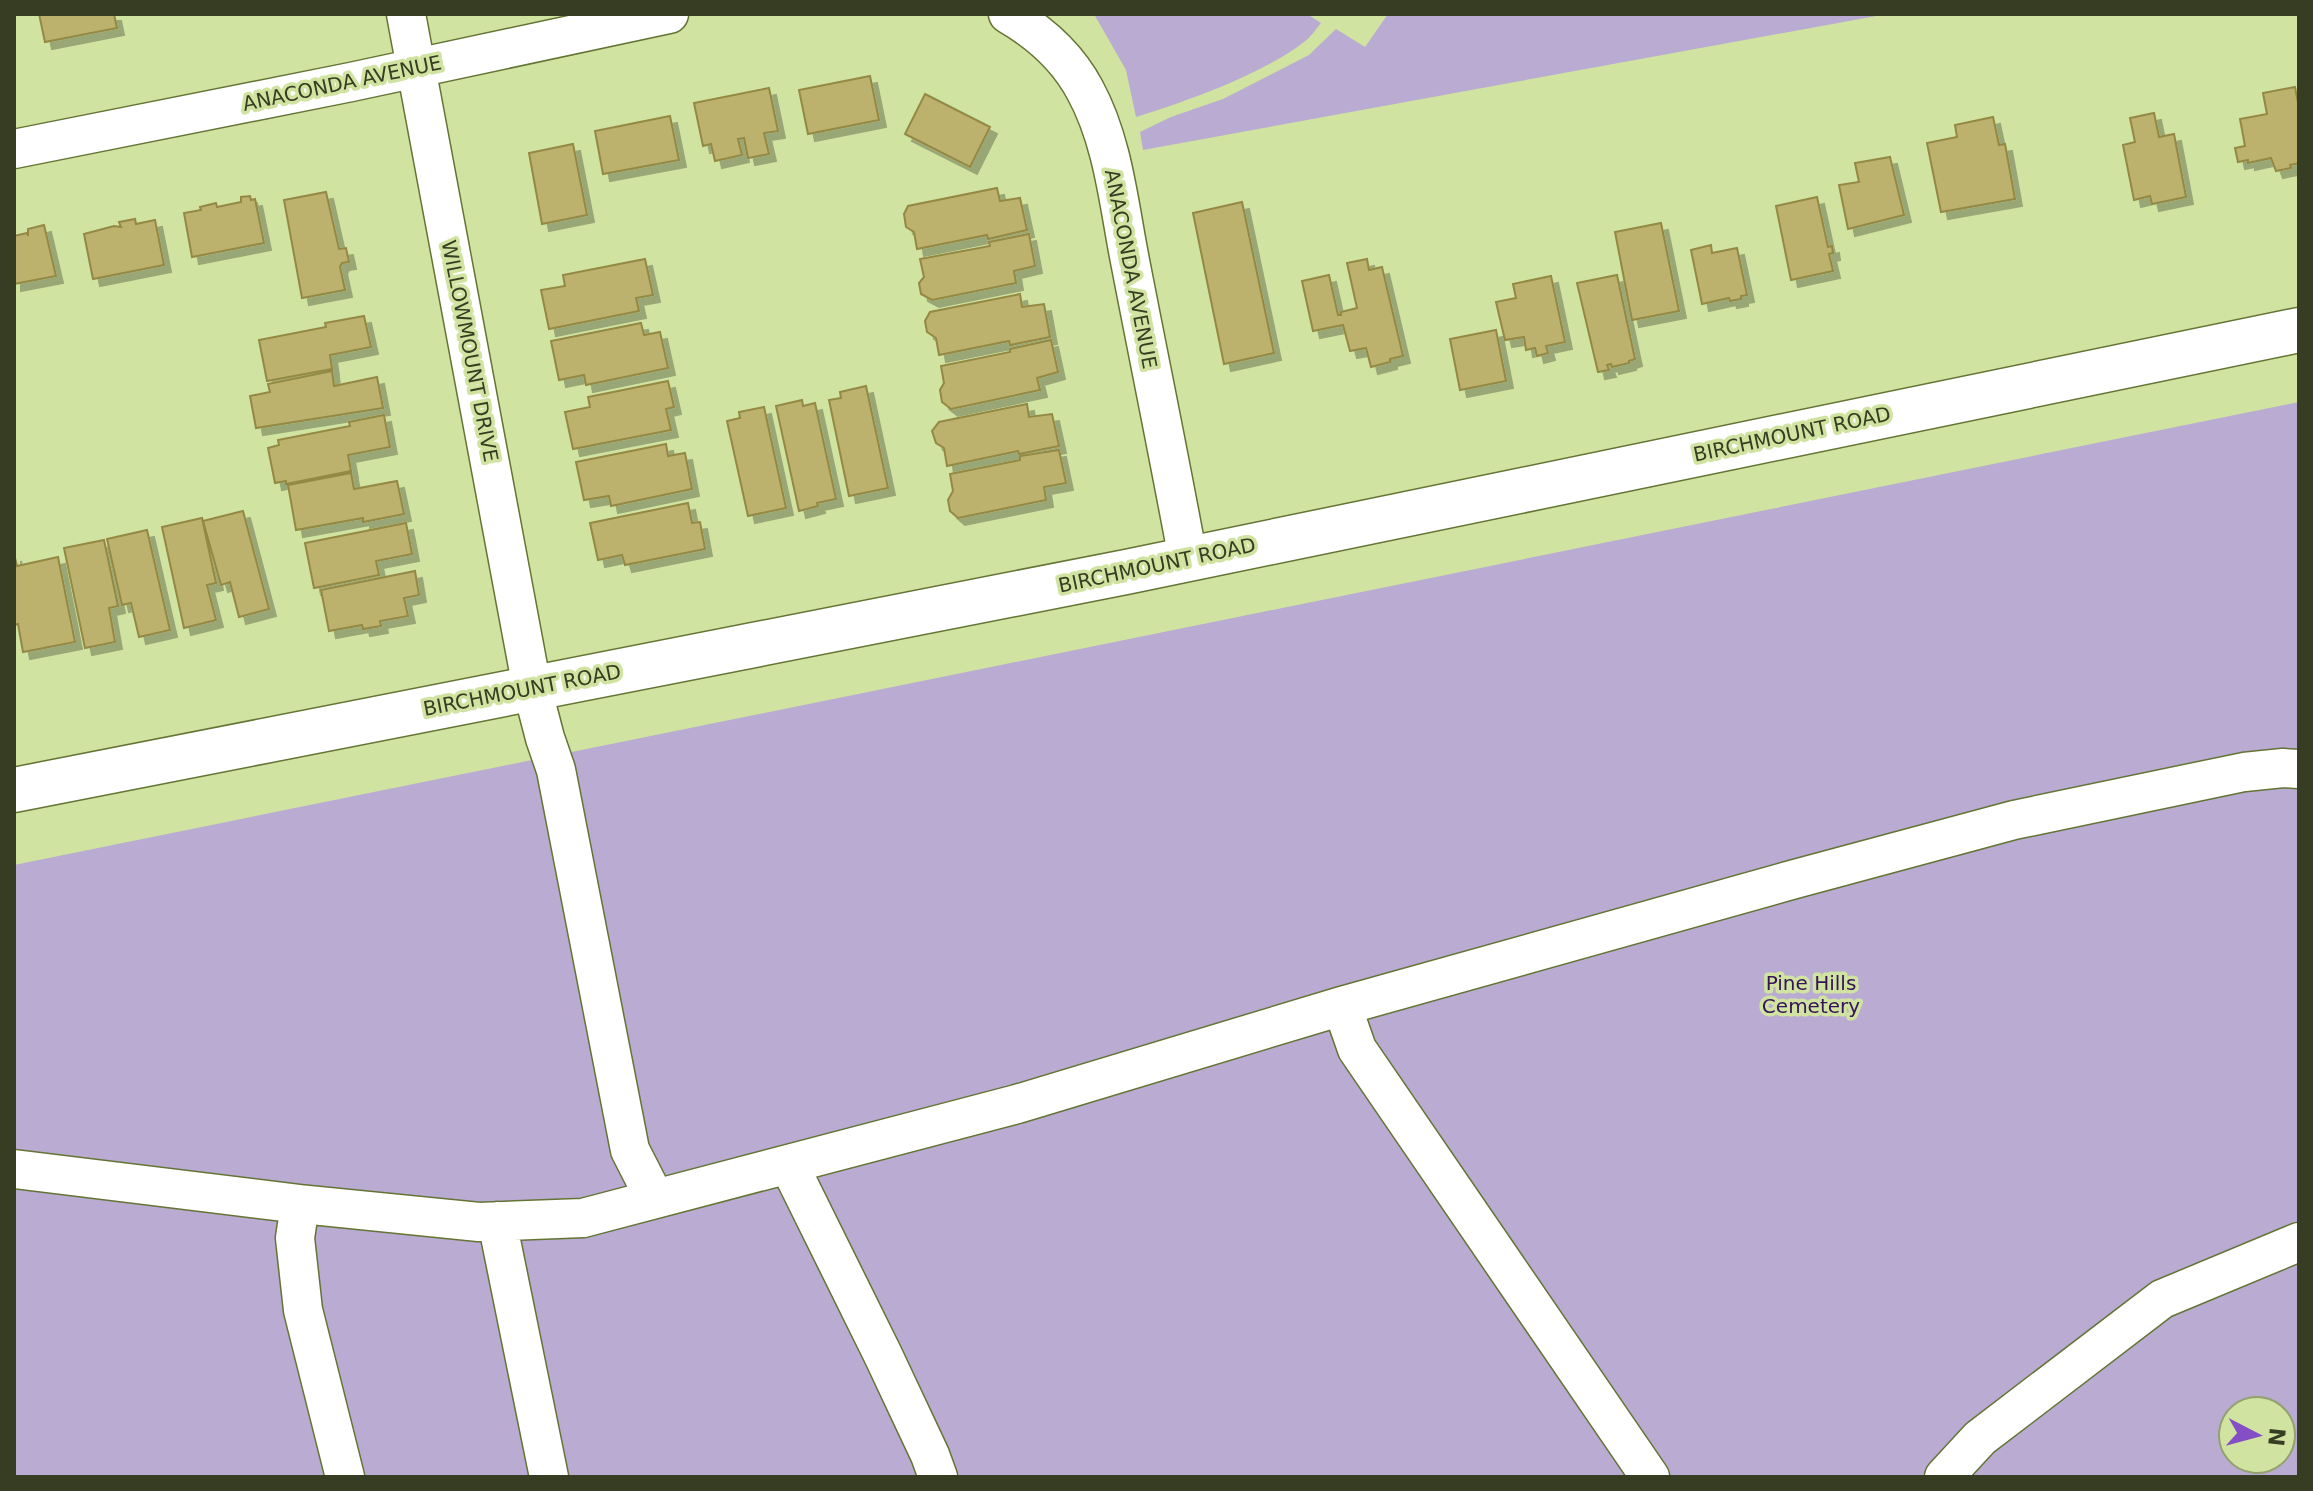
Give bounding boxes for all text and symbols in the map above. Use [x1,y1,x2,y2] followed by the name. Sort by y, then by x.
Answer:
[240,50,444,116] street label: ANACONDA AVENUE
[1100,167,1162,371] street label: ANACONDA AVENUE
[437,238,503,464] street label: WILLOWMOUNT DRIVE
[1691,401,1893,467] street label: BIRCHMOUNT ROAD
[1056,532,1258,598] street label: BIRCHMOUNT ROAD
[421,659,623,721] street label: BIRCHMOUNT ROAD
[1762,971,1860,1018] park label: Pine Hills Cemetery
[2217,1395,2297,1475] north arrow
[2263,1427,2290,1448] text: N

